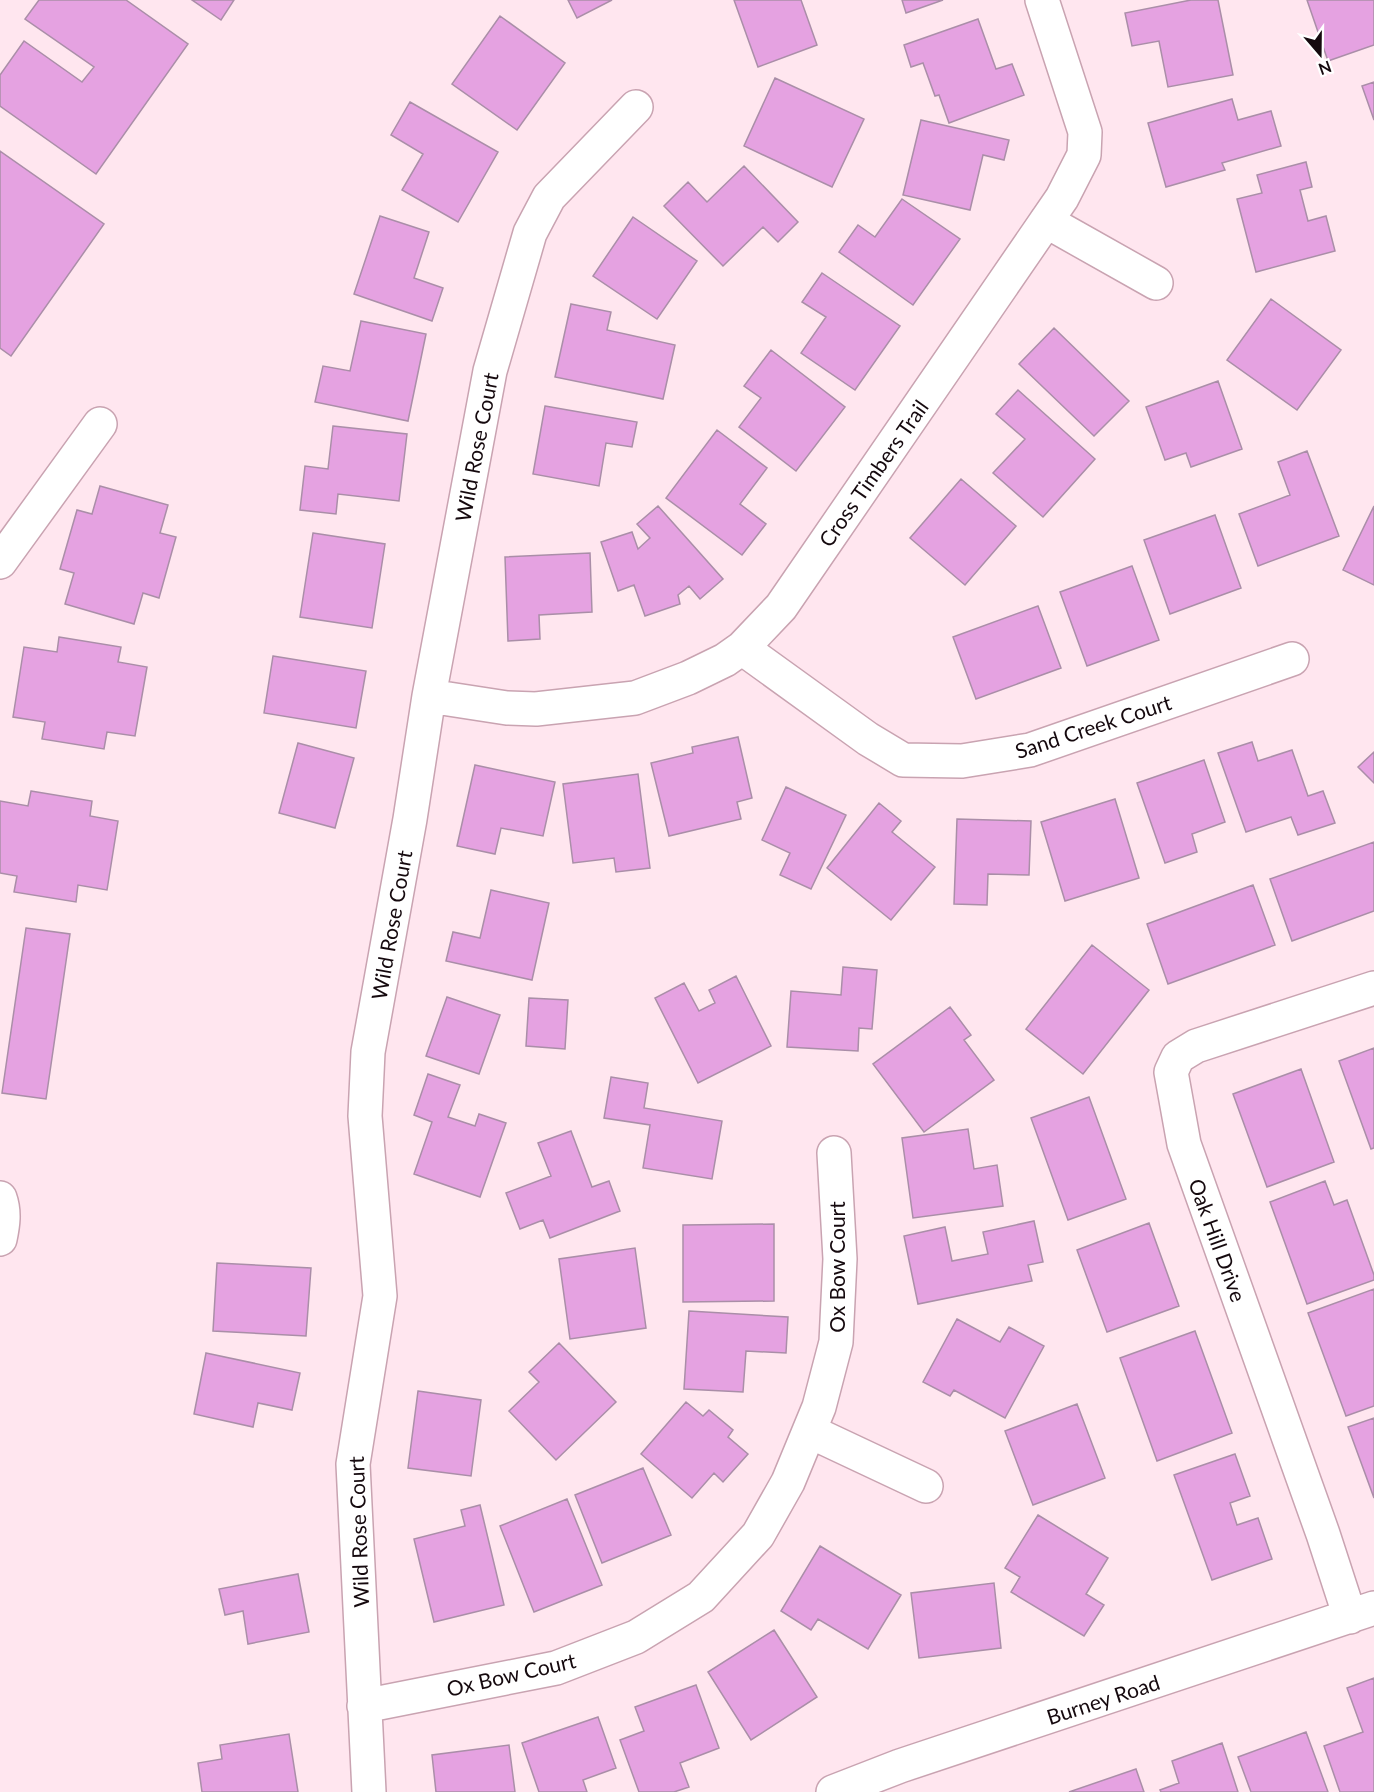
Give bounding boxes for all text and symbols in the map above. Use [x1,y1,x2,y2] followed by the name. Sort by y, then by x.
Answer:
[1290,24,1350,84] north arrow
[1316,58,1334,80] text: N
[449,370,503,524] street label: Wild Rose Court
[813,395,933,551] street label: Cross Timbers Trail
[1012,689,1175,763] street label: Sand Creek Court
[366,848,417,1002] street label: Wild Rose Court
[1184,1175,1252,1305] street label: Oak Hill Drive
[824,1201,849,1333] street label: Ox Bow Court
[343,1455,373,1608] street label: Wild Rose Court
[444,1647,578,1701] street label: Ox Bow Court
[1043,1669,1163,1729] street label: Burney Road

